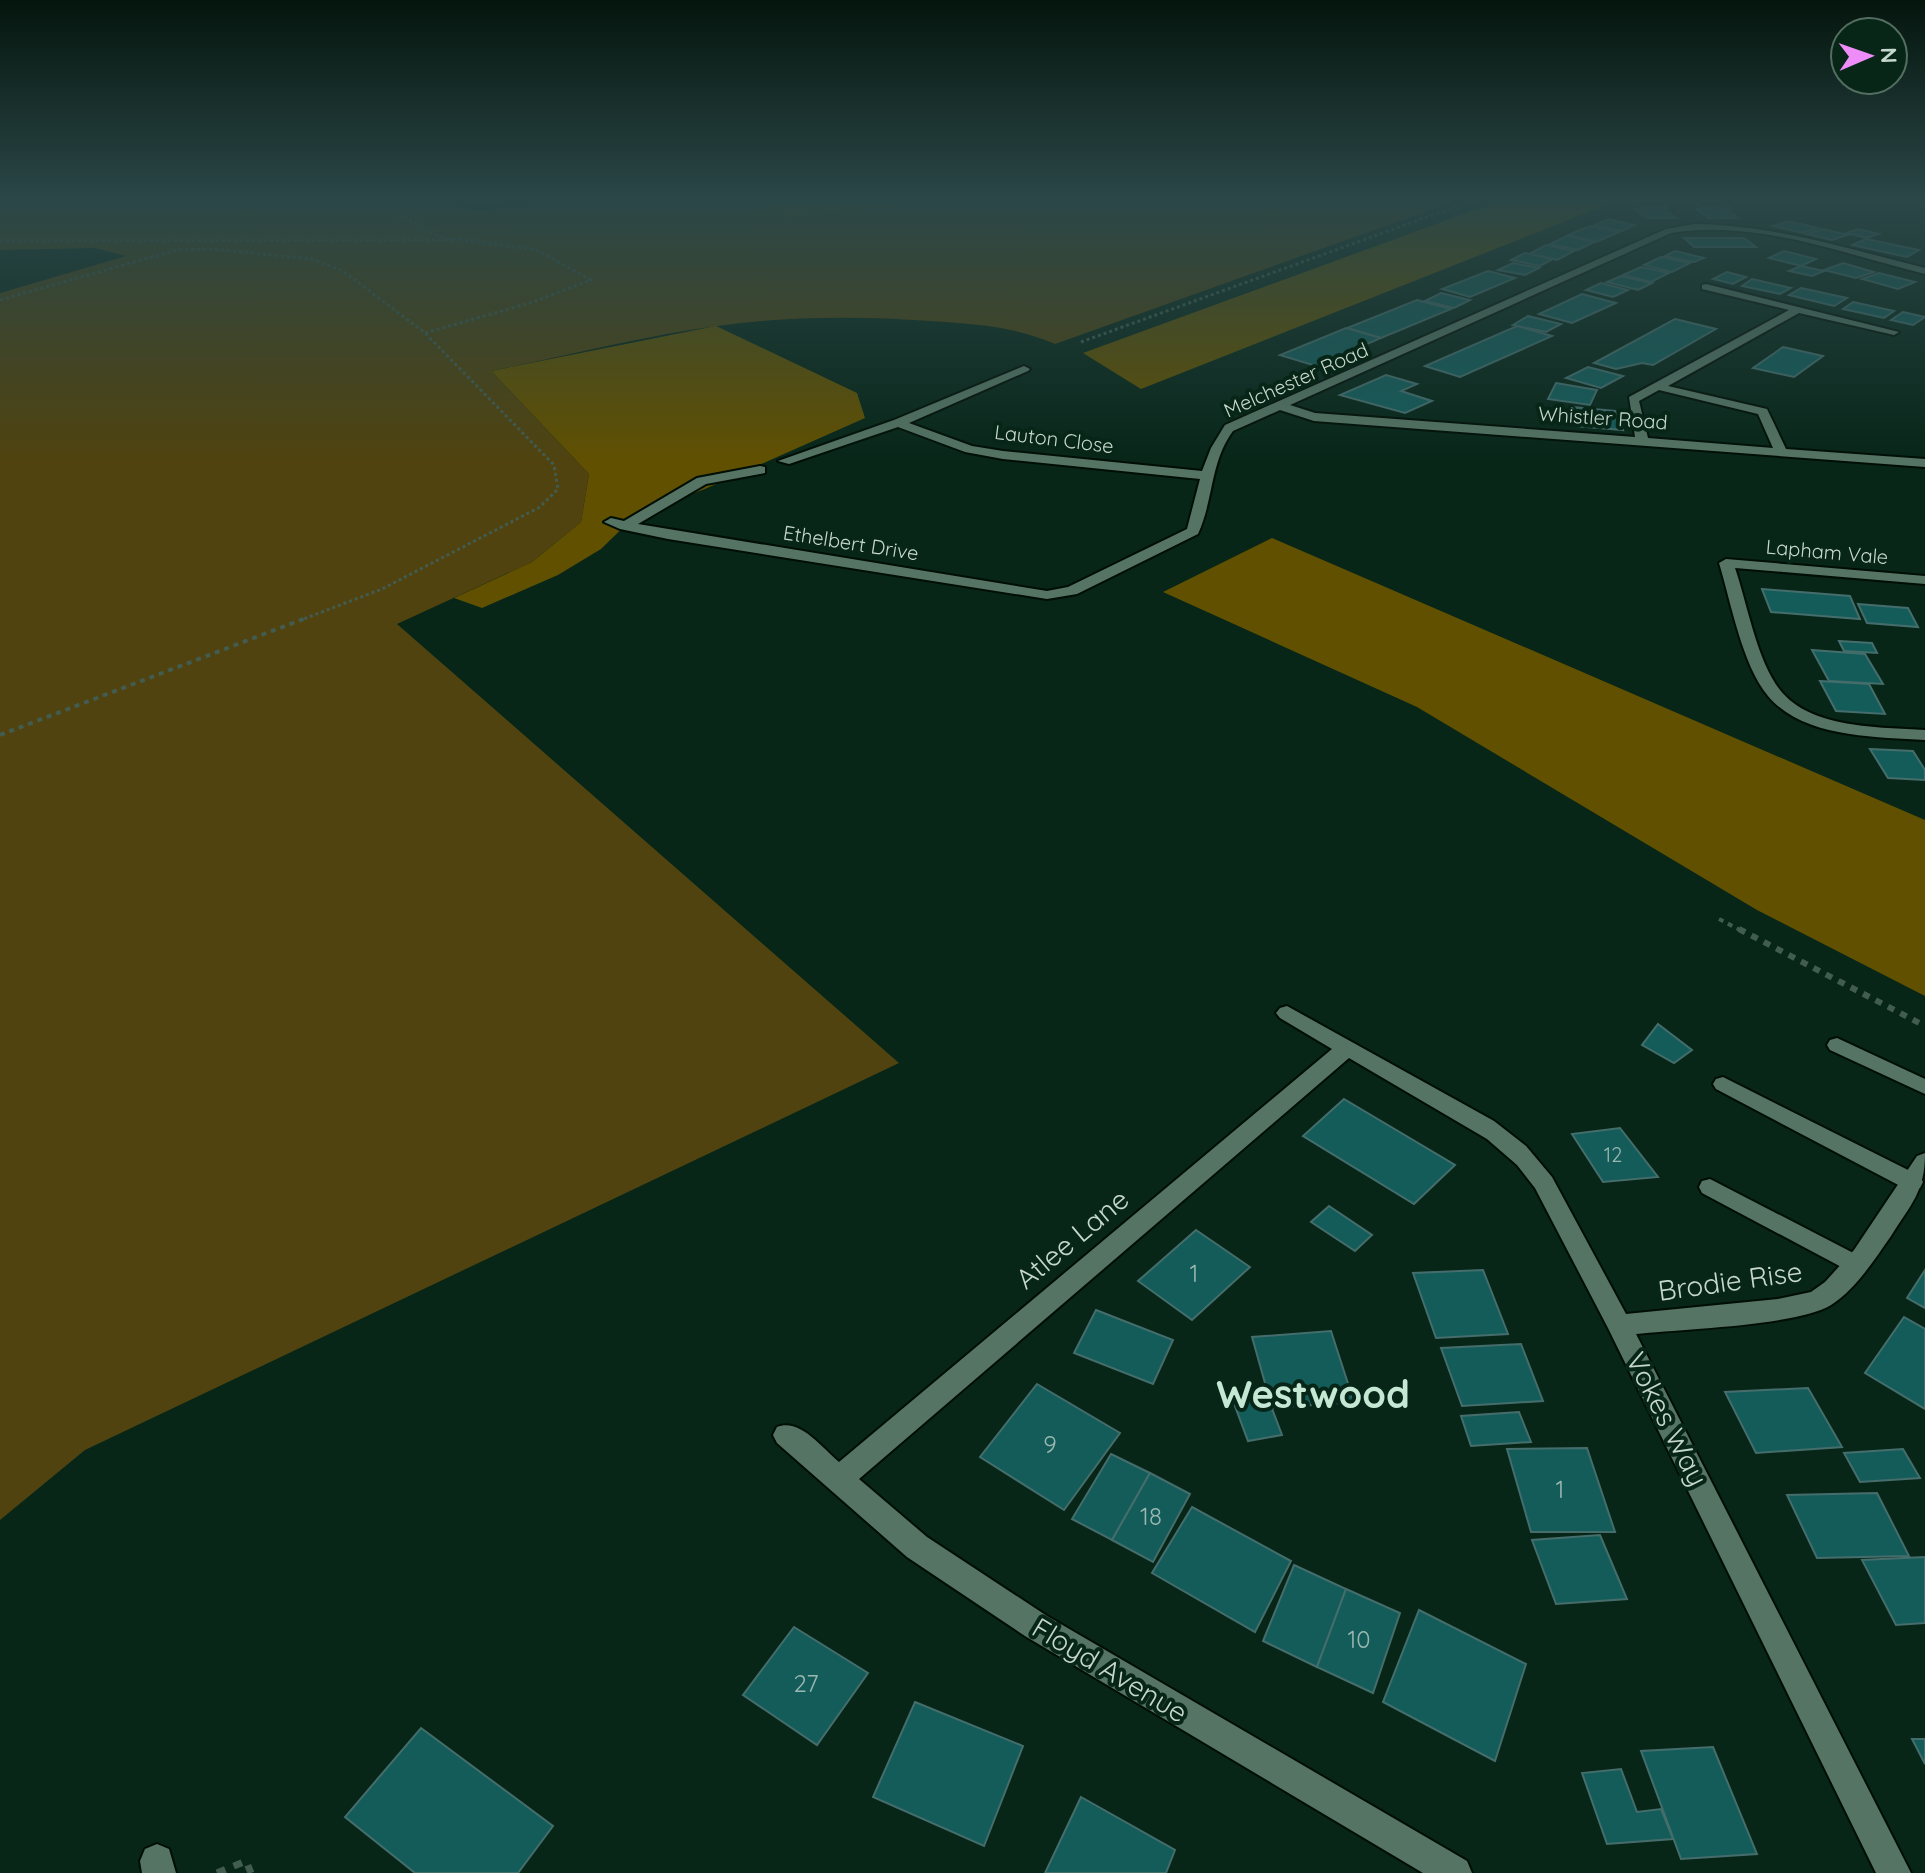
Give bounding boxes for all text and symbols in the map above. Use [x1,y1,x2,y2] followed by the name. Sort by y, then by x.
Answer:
[1829,16,1909,96] north arrow
[1875,47,1903,64] text: N
[1220,337,1372,423] street label: Melchester Road
[1538,401,1669,434] street label: Whistler Road
[993,419,1115,458] street label: Lauton Close
[782,519,921,566] street label: Ethelbert Drive
[1765,534,1889,569] street label: Lapham Vale
[1604,1142,1622,1167] house number: 12
[1008,1181,1135,1296] street label: Atlee Lane
[1655,1253,1804,1308] street label: Brodie Rise
[1190,1258,1198,1288] house number: 1
[1619,1346,1716,1492] street label: Vokes Way
[1216,1370,1410,1418] district label: Westwood
[1043,1429,1057,1459] house number: 9
[1556,1474,1564,1504] house number: 1
[1140,1501,1162,1531] house number: 18
[1026,1609,1194,1730] street label: Floyd Avenue
[1347,1624,1371,1654] house number: 10
[793,1668,819,1698] house number: 27

